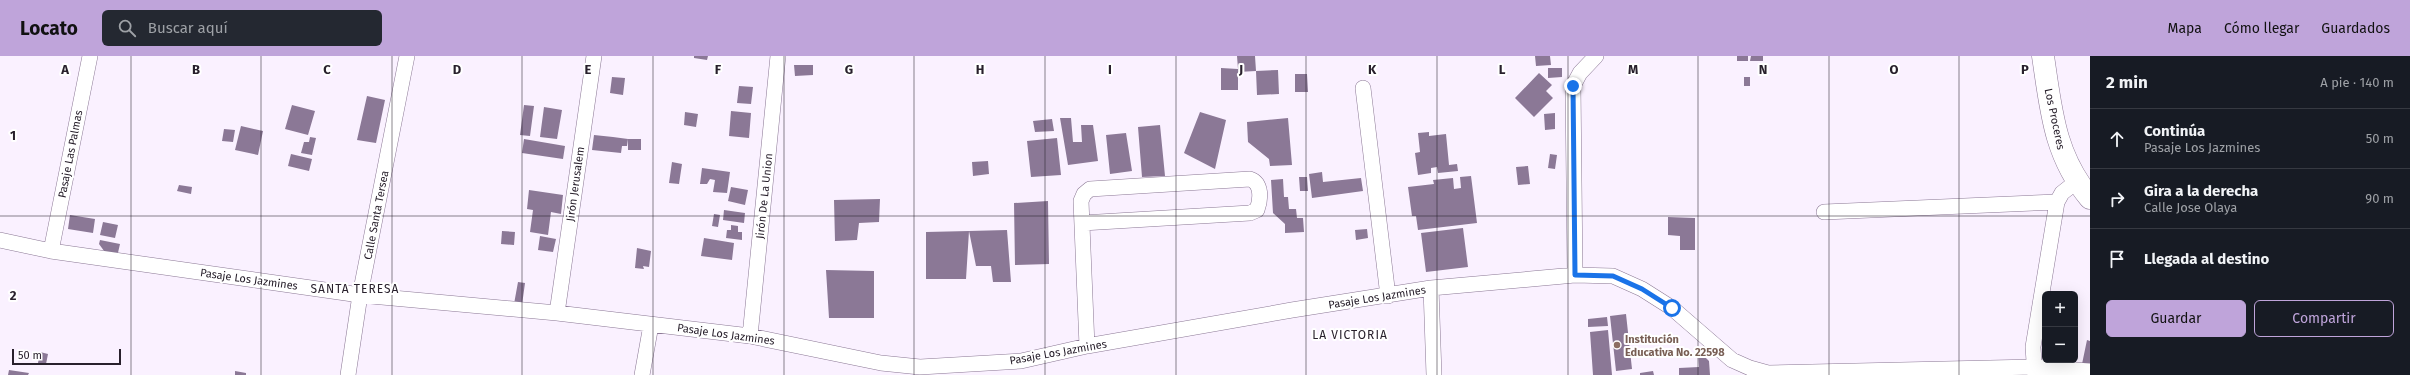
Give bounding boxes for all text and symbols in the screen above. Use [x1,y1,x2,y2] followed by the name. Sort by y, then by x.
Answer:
[102,10,382,46] search box
[20,17,78,40] text: Locato
[116,17,138,39] icon: search
[148,19,228,37] text: Buscar aquí
[2168,20,2202,37] text: Mapa
[2224,20,2299,37] text: Cómo llegar
[2321,20,2390,37] text: Guardados
[60,62,69,77] text: A
[192,62,200,77] text: B
[323,62,331,77] text: C
[453,62,462,77] text: D
[585,62,592,77] text: E
[715,62,722,77] text: F
[845,62,853,77] text: G
[976,62,984,77] text: H
[1108,62,1112,77] text: I
[1238,62,1243,77] text: J
[1368,62,1377,77] text: K
[1499,62,1506,77] text: L
[1628,62,1638,77] text: M
[1759,62,1767,77] text: N
[1890,62,1899,77] text: O
[2021,62,2029,77] text: P
[2106,72,2148,93] text: 2 min
[2320,75,2394,90] text: A pie · 140 m
[1564,77,1582,95] route end
[2042,87,2067,151] street label: Los Proceres
[56,109,85,199] street label: Pasaje Las Palmas
[2144,122,2205,140] text: Continúa
[10,128,16,143] text: 1
[2106,128,2128,150] icon: ahead
[2366,131,2394,146] text: 50 m
[2144,140,2260,155] text: Pasaje Los Jazmines
[564,146,587,222] street label: Jirón Jerusalem
[754,153,775,240] street label: Jirón De La Union
[361,169,392,261] street label: Calle Santa Tersea
[2144,182,2258,200] text: Gira a la derecha
[2106,188,2128,210] icon: right
[2365,191,2394,206] text: 90 m
[2144,200,2237,215] text: Calle Jose Olaya
[2106,248,2128,270] icon: arrive
[2144,250,2269,268] text: Llegada al destino
[199,266,299,293] street label: Pasaje Los Jazmines
[311,282,399,296] district label: SANTA TERESA
[1327,283,1427,312] street label: Pasaje Los Jazmines
[10,288,17,303] text: 2
[2042,291,2078,363] map controls
[2042,291,2078,327] button: +
[1663,299,1681,317] route start
[2106,300,2246,337] button: Guardar
[2254,300,2394,337] button: Compartir
[676,321,776,348] street label: Pasaje Los Jazmines
[2042,327,2078,363] button: −
[1312,328,1388,342] district label: LA VICTORIA
[1625,333,1725,359] place label: Institución Educativa No. 22598
[1008,338,1108,367] street label: Pasaje Los Jazmines
[1612,340,1622,350] marker: Institución Educativa No. 22598
[12,347,121,366] scale bar
[18,349,42,362] text: 50 m

